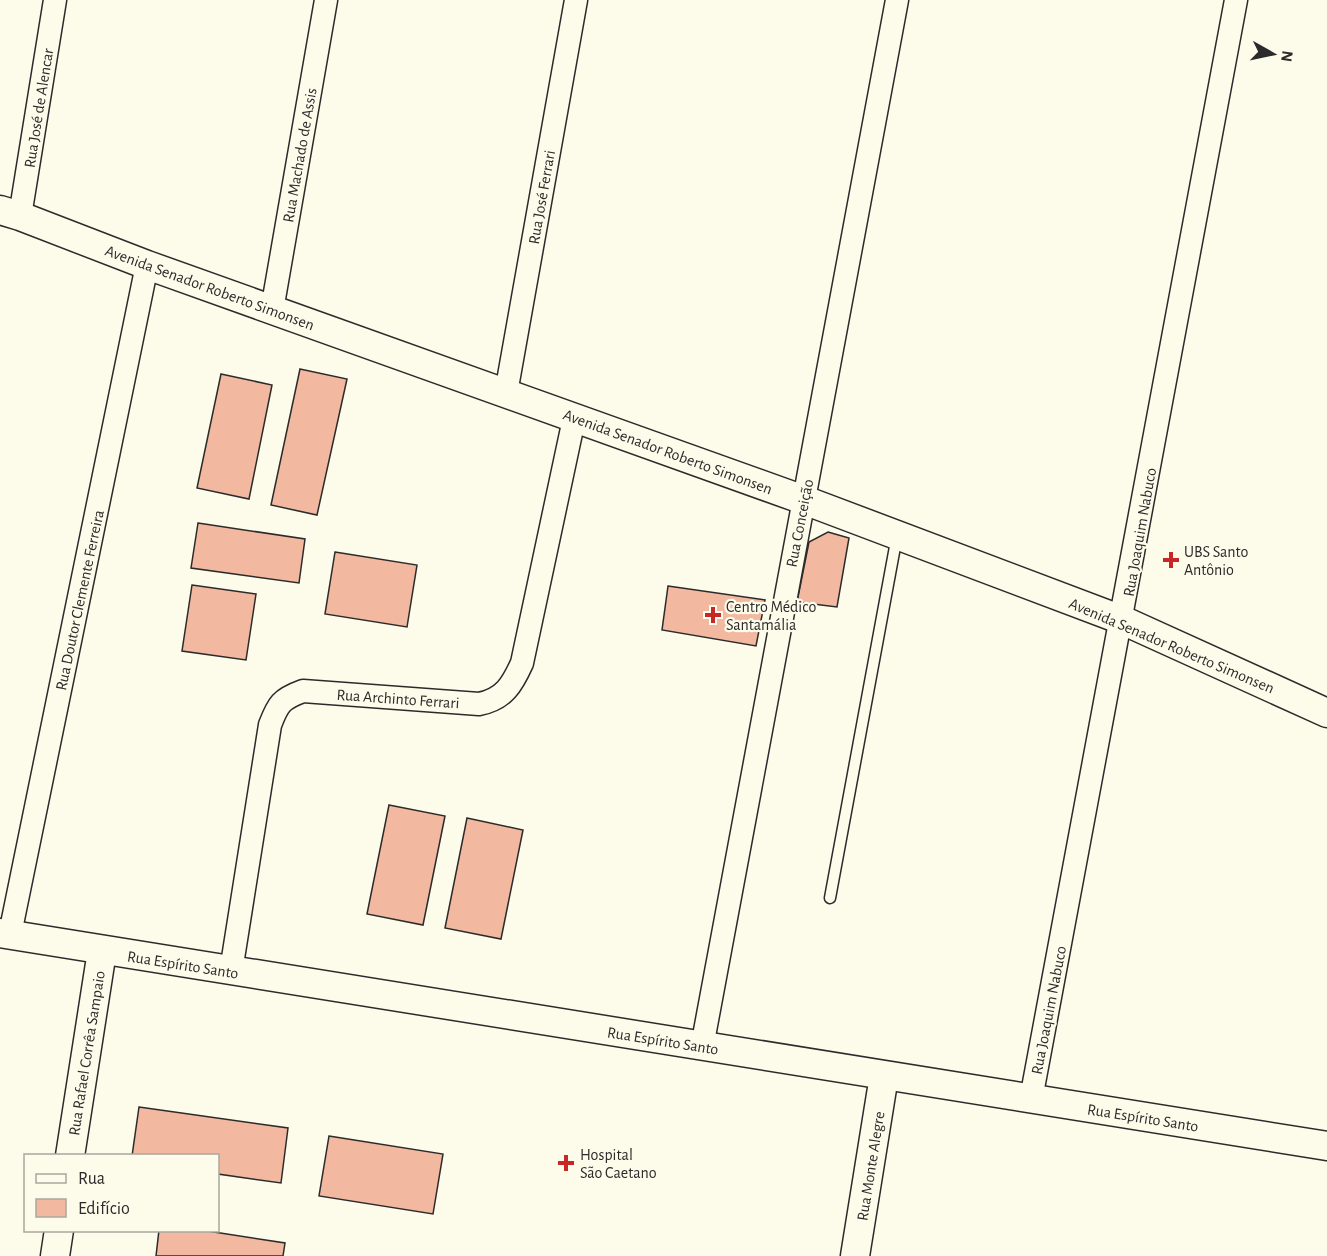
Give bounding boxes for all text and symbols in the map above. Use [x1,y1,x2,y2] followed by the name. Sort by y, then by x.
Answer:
[1243,24,1303,84] north arrow
[22,46,56,169] street label: Rua José de Alencar
[1278,49,1296,63] text: N
[280,87,320,224] street label: Rua Machado de Assis
[526,149,558,246] street label: Rua José Ferrari
[103,243,316,333] street label: Avenida Senador Roberto Simonsen
[561,407,774,497] street label: Avenida Senador Roberto Simonsen
[1121,466,1159,598] street label: Rua Joaquim Nabuco
[784,478,816,569] street label: Rua Conceição
[53,508,107,692] street label: Rua Doutor Clemente Ferreira
[1184,544,1248,578] place label: UBS Santo Antônio
[1162,551,1180,569] marker: UBS Santo Antônio
[1067,595,1277,697] street label: Avenida Senador Roberto Simonsen
[726,599,816,633] place label: Centro Médico Santamália
[704,606,722,624] marker: Centro Médico Santamália
[336,687,460,711] street label: Rua Archinto Ferrari
[1029,944,1069,1076] street label: Rua Joaquim Nabuco
[126,948,240,982] street label: Rua Espírito Santo
[66,970,108,1137] street label: Rua Rafael Corrêa Sampaio
[606,1024,720,1058] street label: Rua Espírito Santo
[1086,1101,1200,1135] street label: Rua Espírito Santo
[854,1110,888,1222] street label: Rua Monte Alegre
[580,1147,657,1181] place label: Hospital São Caetano
[24,1154,219,1232] legend
[557,1154,575,1172] marker: Hospital São Caetano
[78,1170,105,1188] text: Rua
[78,1200,130,1218] text: Edifício

